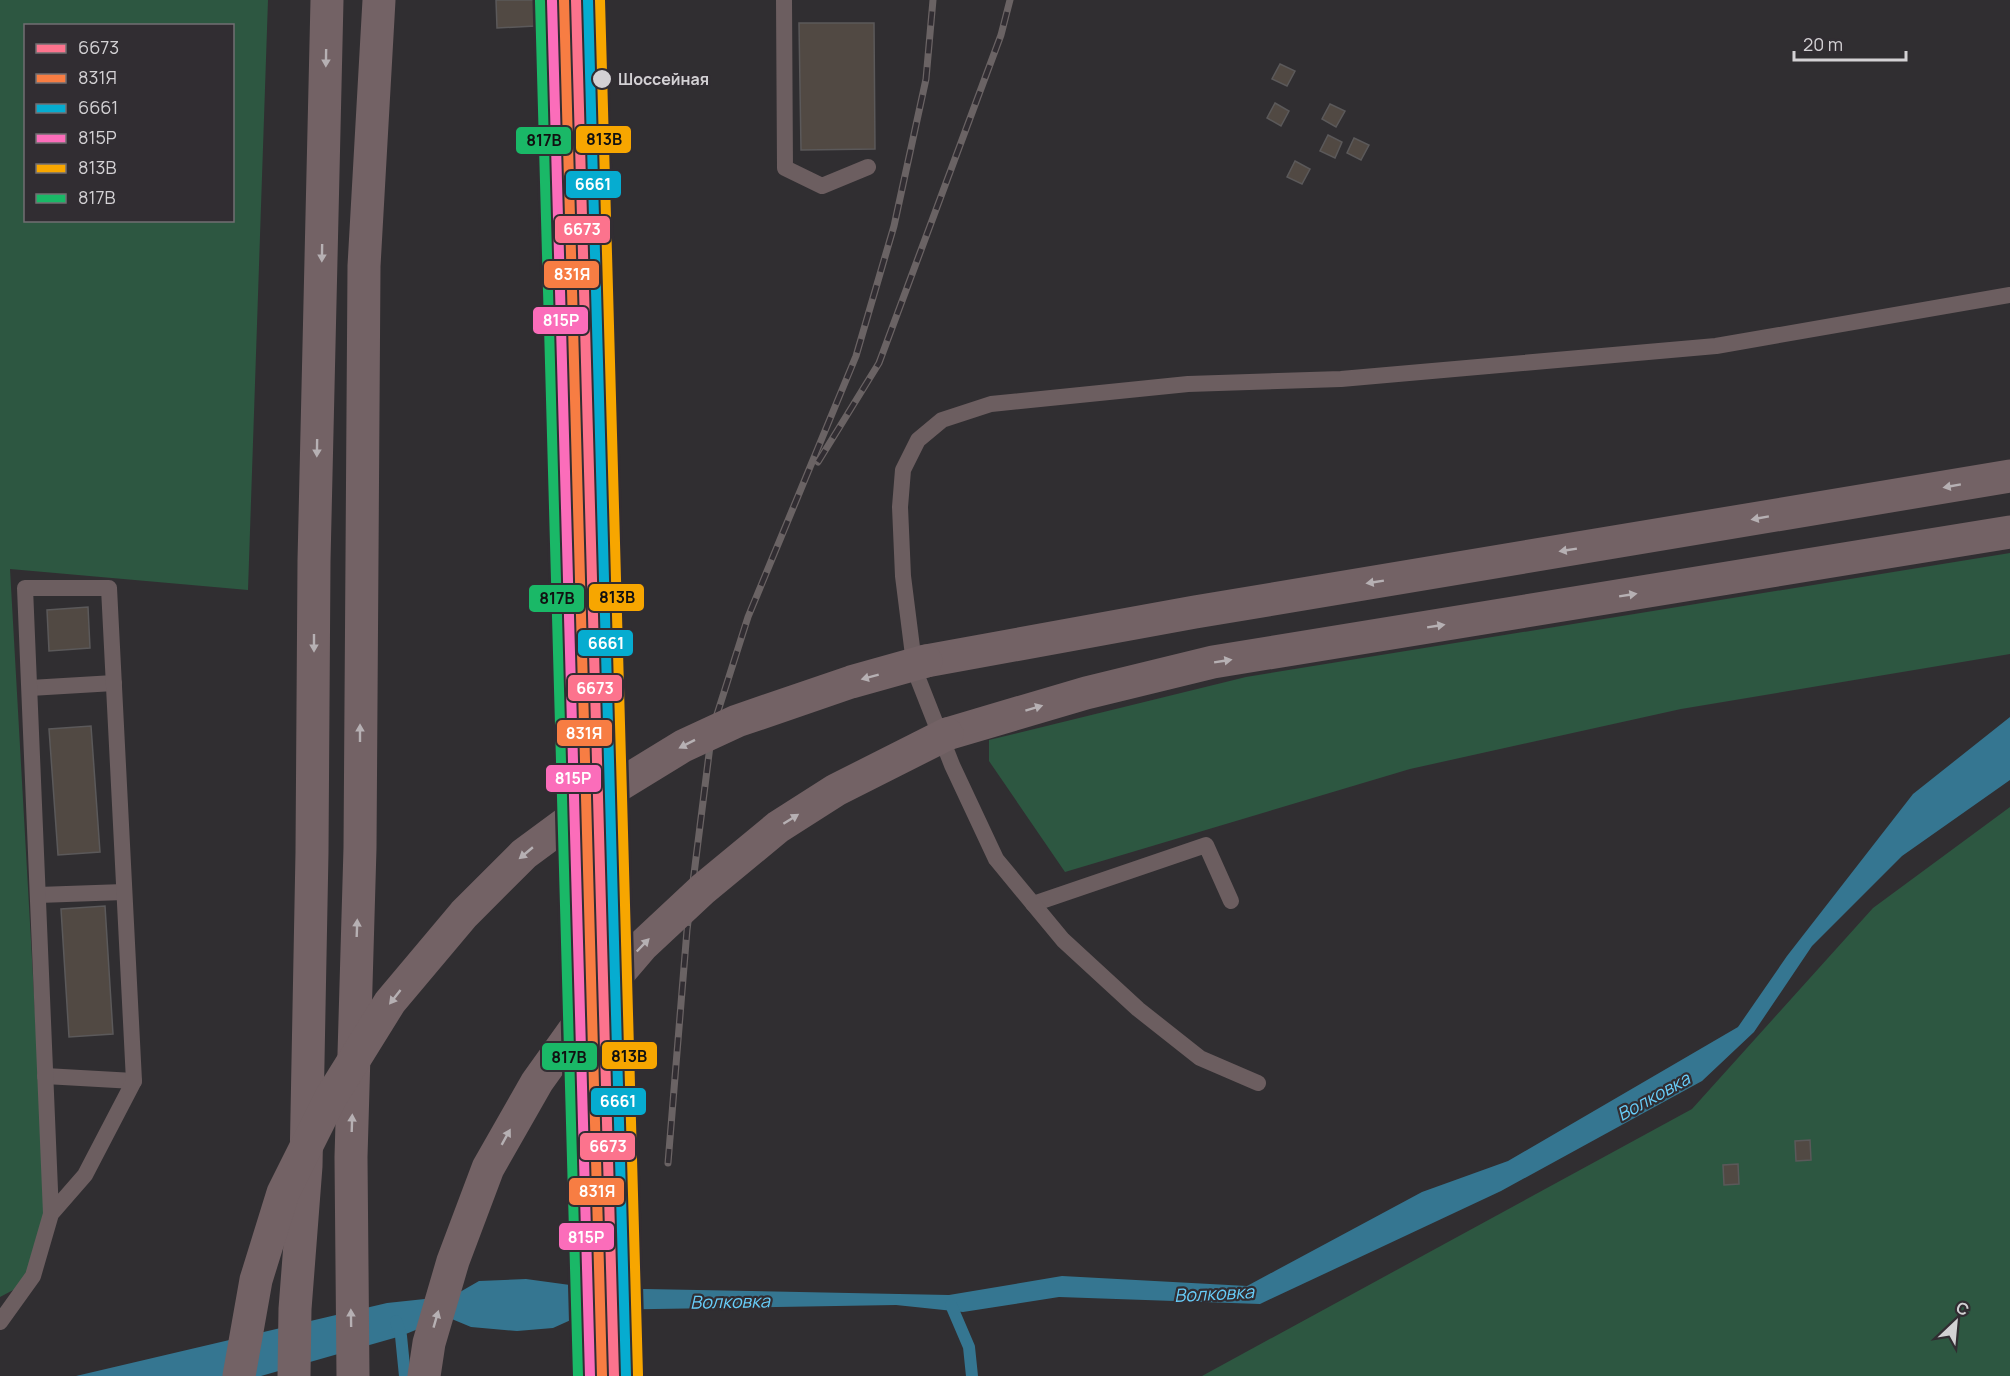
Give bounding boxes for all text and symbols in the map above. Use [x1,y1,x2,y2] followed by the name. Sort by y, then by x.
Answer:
[24,24,234,222] legend
[1794,24,1906,62] scale bar
[1803,32,1843,56] text: 20 m
[78,35,119,59] text: 6673
[321,49,331,68] one-way arrow
[78,65,117,89] text: 831Я
[591,68,613,90] marker: Шоссейная
[618,68,709,90] place label: Шоссейная
[78,95,118,119] text: 6661
[78,125,117,149] text: 815Р
[575,125,632,154] line badge: 813В
[515,126,572,155] line badge: 817В
[586,128,622,150] text: 813В
[526,129,562,151] text: 817В
[78,155,116,179] text: 813В
[565,170,622,199] line badge: 6661
[575,173,611,195] text: 6661
[78,185,116,209] text: 817В
[554,215,611,244] line badge: 6673
[563,218,601,240] text: 6673
[317,244,327,263] one-way arrow
[543,260,600,289] line badge: 831Я
[554,263,590,285] text: 831Я
[532,306,589,335] line badge: 815Р
[543,309,579,331] text: 815Р
[312,439,322,458] one-way arrow
[1943,481,1962,490] one-way arrow
[1750,514,1769,523] one-way arrow
[1558,546,1577,555] one-way arrow
[1366,578,1385,587] one-way arrow
[588,583,645,612] line badge: 813В
[528,584,585,613] line badge: 817В
[599,586,635,608] text: 813В
[539,587,575,609] text: 817В
[1619,590,1638,599] one-way arrow
[1427,621,1446,630] one-way arrow
[577,629,634,657] line badge: 6661
[588,632,624,654] text: 6661
[309,634,318,653] one-way arrow
[1213,656,1232,665] one-way arrow
[860,672,879,682] one-way arrow
[567,674,623,702] line badge: 6673
[576,677,614,699] text: 6673
[1025,703,1043,712] one-way arrow
[556,719,613,747] line badge: 831Я
[566,722,602,744] text: 831Я
[355,723,365,742] one-way arrow
[678,739,696,749] one-way arrow
[545,764,602,793] line badge: 815Р
[555,767,591,789] text: 815Р
[783,813,799,824] one-way arrow
[519,846,534,859] one-way arrow
[353,918,362,937] one-way arrow
[636,939,650,953] one-way arrow
[388,989,401,1005] one-way arrow
[601,1041,658,1070] line badge: 813В
[541,1042,598,1071] line badge: 817В
[611,1045,647,1067] text: 813В
[551,1046,587,1068] text: 817В
[1612,1066,1695,1126] water label: Волковка
[590,1087,647,1116] line badge: 6661
[600,1090,636,1112] text: 6661
[347,1113,357,1132] one-way arrow
[501,1129,511,1146] one-way arrow
[579,1132,636,1161] line badge: 6673
[589,1135,627,1157] text: 6673
[568,1177,625,1206] line badge: 831Я
[579,1180,615,1202] text: 831Я
[558,1222,615,1251] line badge: 815Р
[568,1226,604,1248] text: 815Р
[1173,1279,1256,1307] water label: Волковка
[690,1288,771,1314] water label: Волковка
[1926,1292,1986,1352] north arrow
[1952,1296,1973,1321] text: С
[347,1308,356,1327] one-way arrow
[432,1310,441,1328] one-way arrow

